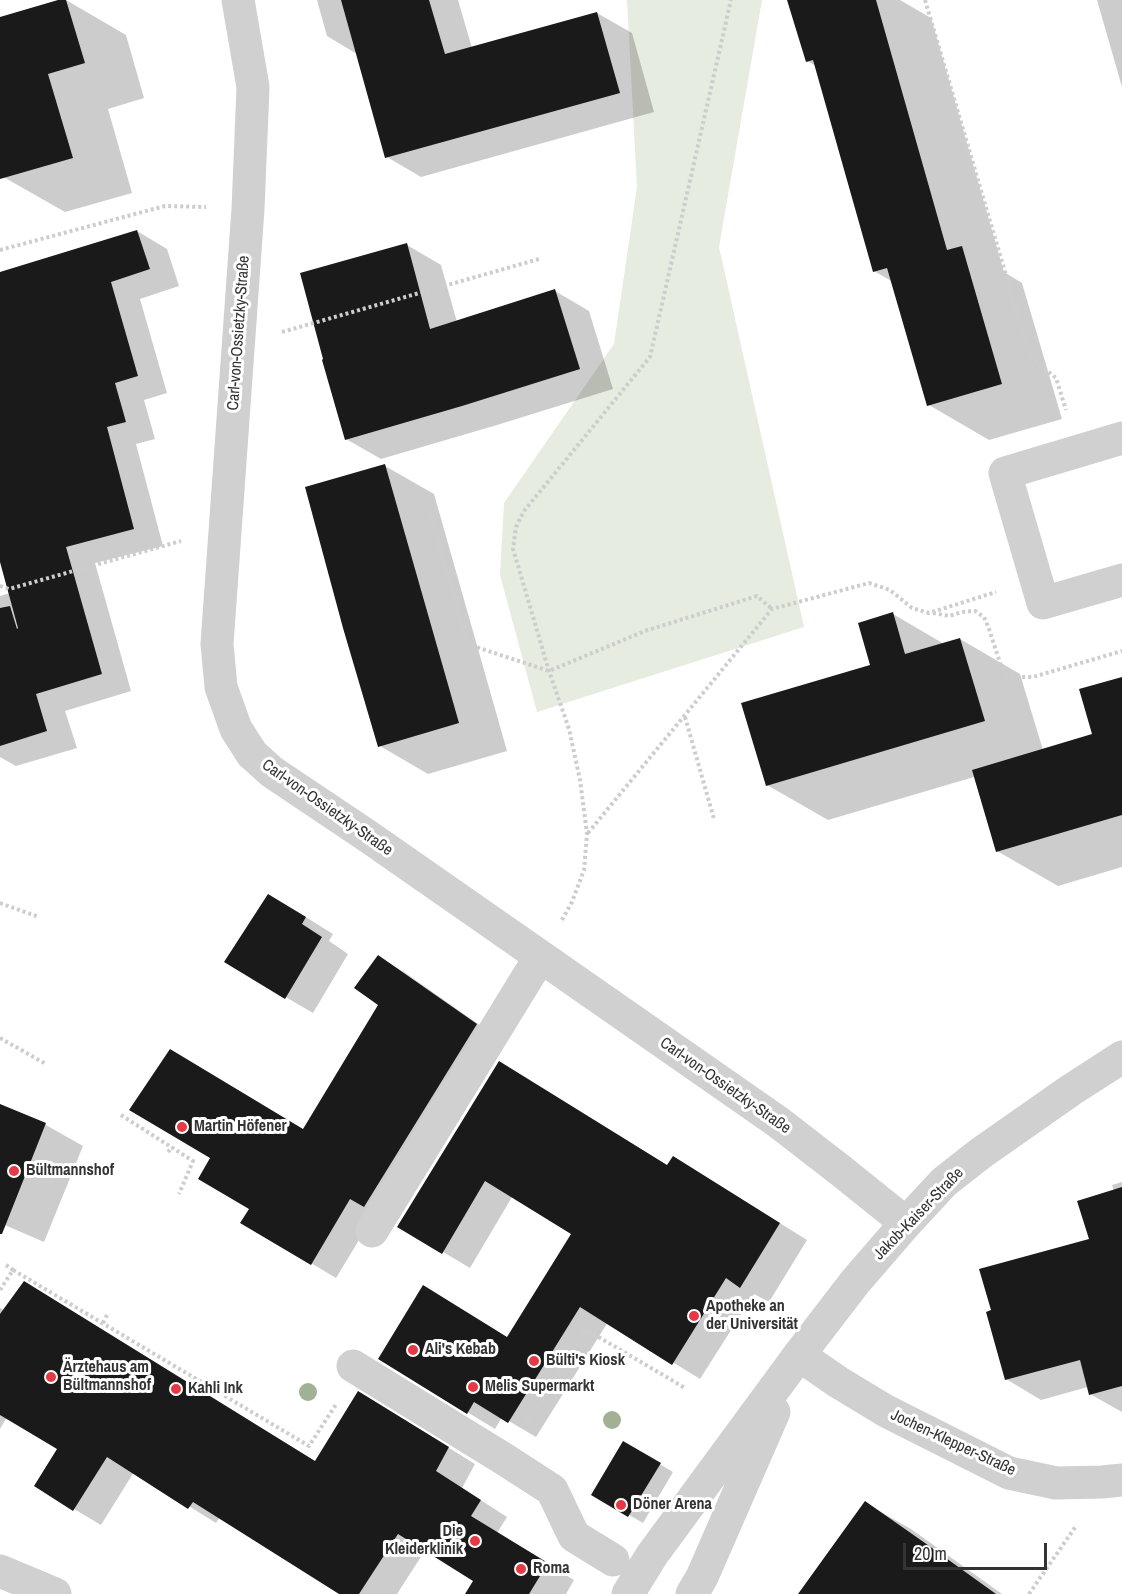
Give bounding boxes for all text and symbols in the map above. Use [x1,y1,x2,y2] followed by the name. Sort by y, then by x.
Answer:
[224,255,254,411] street label: Carl-von-Ossietzky-Straße
[258,756,396,860] street label: Carl-von-Ossietzky-Straße
[656,1034,794,1138] street label: Carl-von-Ossietzky-Straße
[194,1117,287,1137] place label: Martin Höfener
[175,1120,189,1134] marker: Martin Höfener
[26,1161,114,1181] place label: Bültmannshof
[7,1164,21,1178] marker: Bültmannshof
[870,1164,968,1264] street label: Jakob-Kaiser-Straße
[706,1297,798,1335] place label: Apotheke an der Universität
[687,1309,701,1323] marker: Apotheke an der Universität
[425,1340,496,1360] place label: Ali's Kebab
[406,1343,420,1357] marker: Ali's Kebab
[546,1351,625,1371] place label: Bülti's Kiosk
[527,1354,541,1368] marker: Bülti's Kiosk
[63,1358,151,1396] place label: Ärztehaus am Bültmannshof
[44,1370,58,1384] marker: Ärztehaus am Bültmannshof
[485,1377,594,1397] place label: Melis Supermarkt
[188,1379,243,1399] place label: Kahli Ink
[466,1380,480,1394] marker: Melis Supermarkt
[169,1382,183,1396] marker: Kahli Ink
[887,1406,1019,1480] street label: Jochen-Klepper-Straße
[633,1495,712,1515] place label: Döner Arena
[614,1498,628,1512] marker: Döner Arena
[385,1522,463,1560] place label: Die Kleiderklinik
[906,1531,1050,1569] scale bar
[468,1534,482,1548] marker: Die Kleiderklinik
[914,1541,947,1566] text: 20 m
[533,1559,569,1579] place label: Roma
[514,1562,528,1576] marker: Roma

